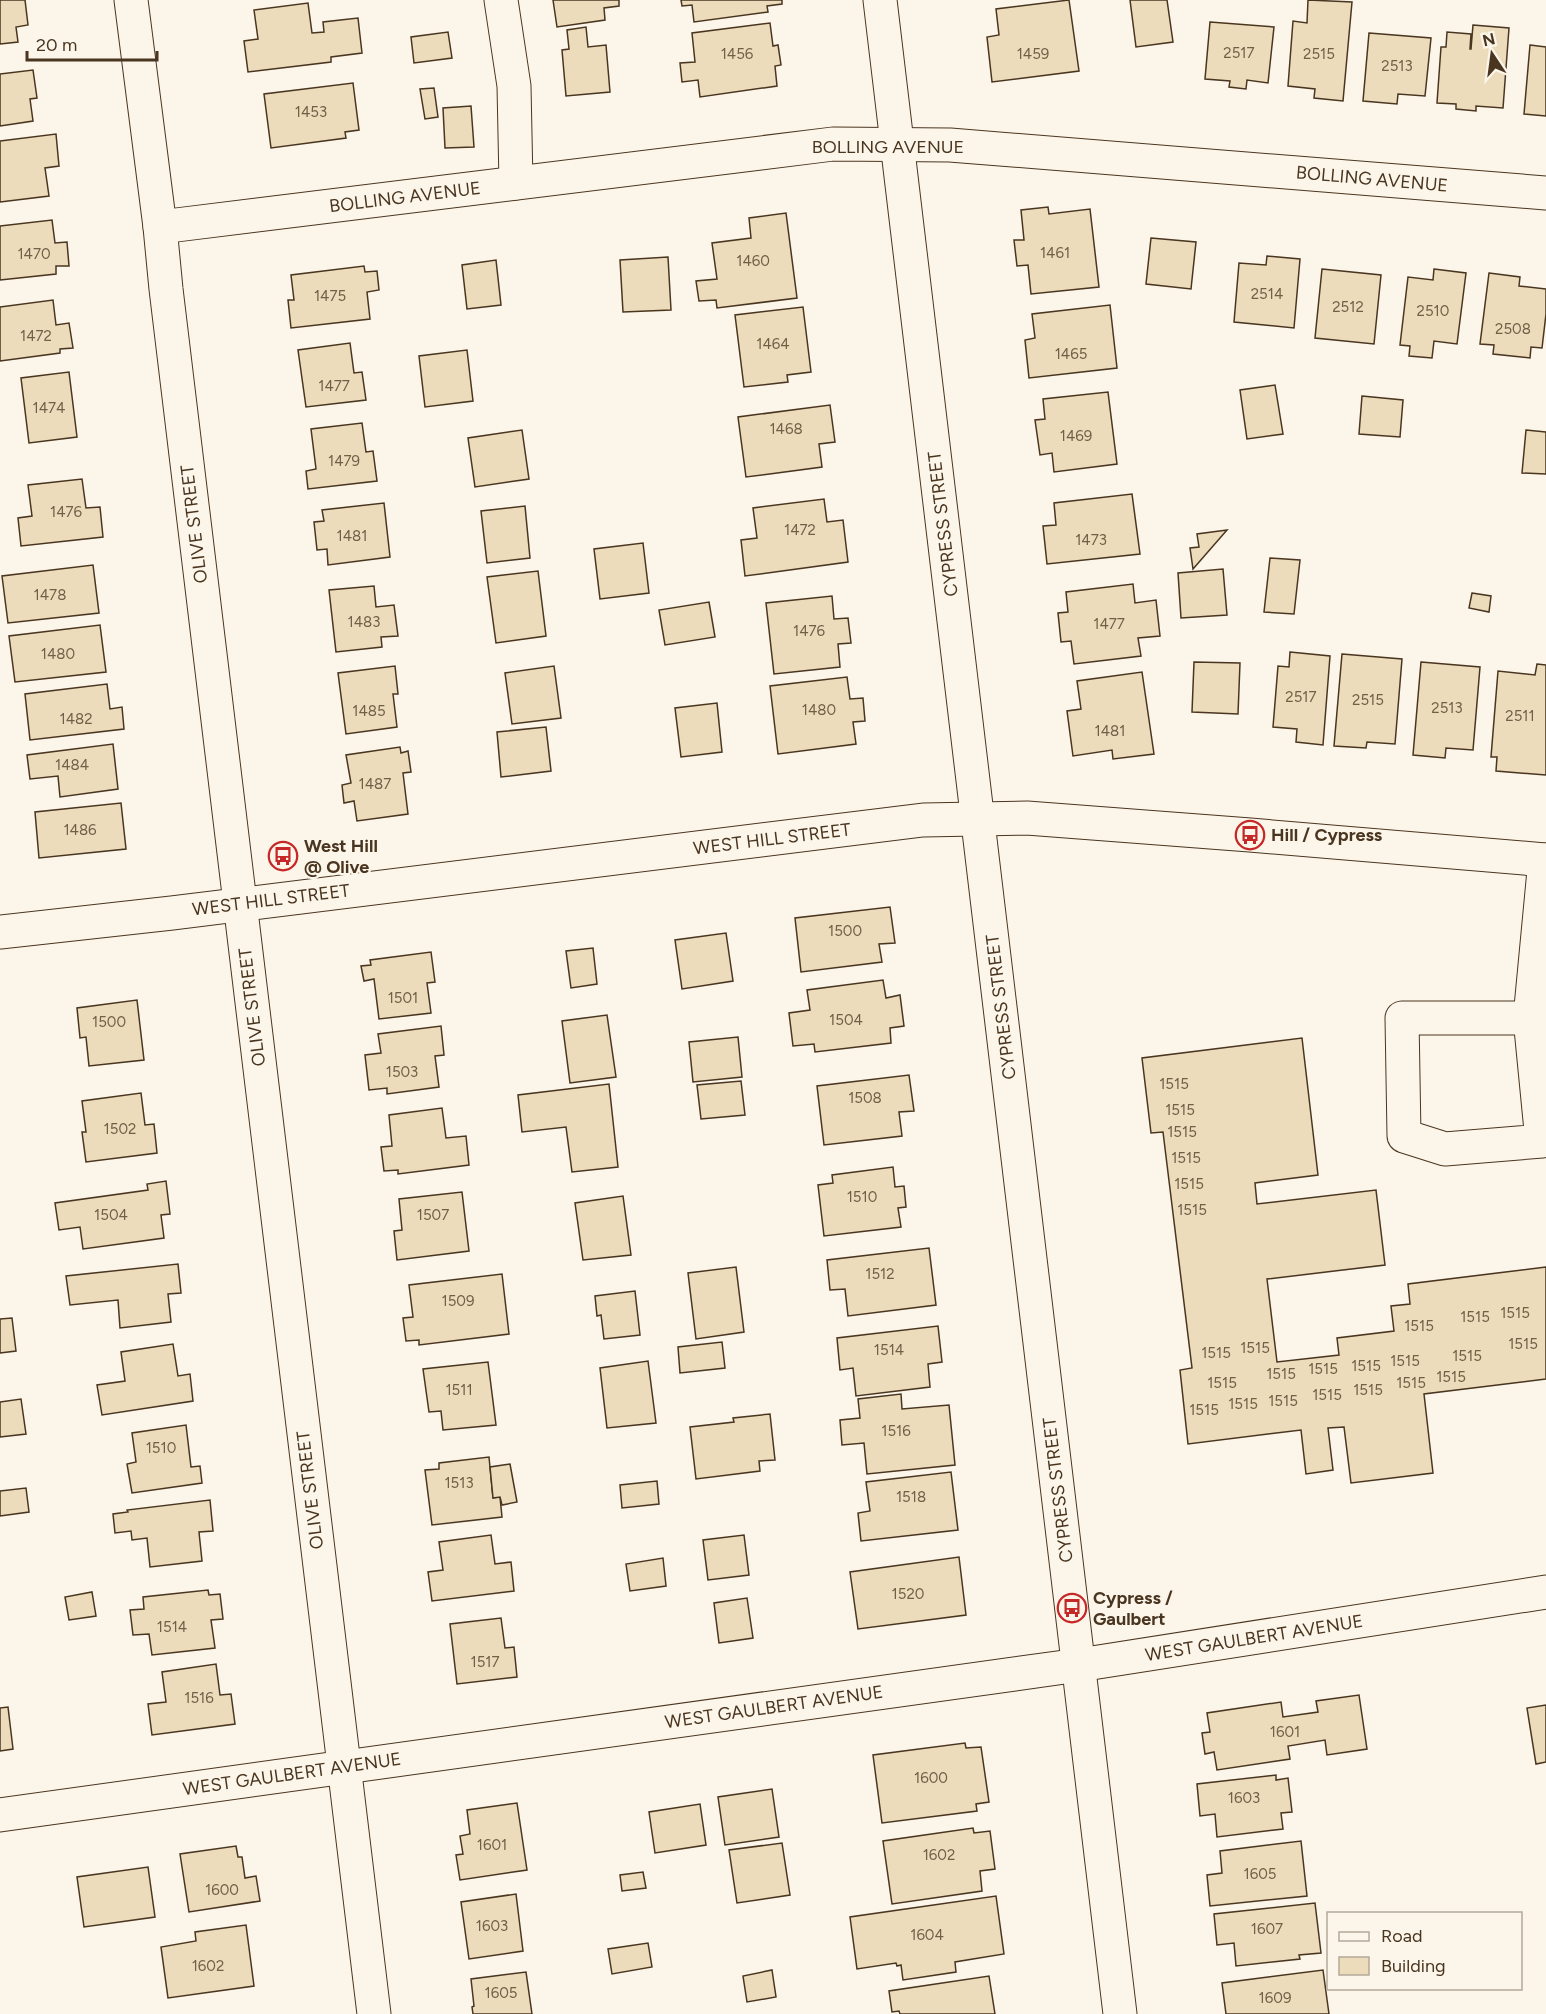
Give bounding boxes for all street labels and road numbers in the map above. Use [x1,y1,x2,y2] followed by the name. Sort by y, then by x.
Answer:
[812,136,964,158] street label: BOLLING AVENUE
[1295,161,1449,197] street label: BOLLING AVENUE
[328,177,482,217] street label: BOLLING AVENUE
[923,450,963,598] street label: CYPRESS STREET
[176,463,212,585] street label: OLIVE STREET
[692,818,852,860] street label: WEST HILL STREET
[191,879,351,921] street label: WEST HILL STREET
[981,933,1021,1081] street label: CYPRESS STREET
[234,946,270,1068] street label: OLIVE STREET
[1038,1416,1078,1564] street label: CYPRESS STREET
[292,1429,328,1551] street label: OLIVE STREET
[1143,1610,1365,1666] street label: WEST GAULBERT AVENUE
[663,1681,885,1733] street label: WEST GAULBERT AVENUE
[181,1748,403,1800] street label: WEST GAULBERT AVENUE

